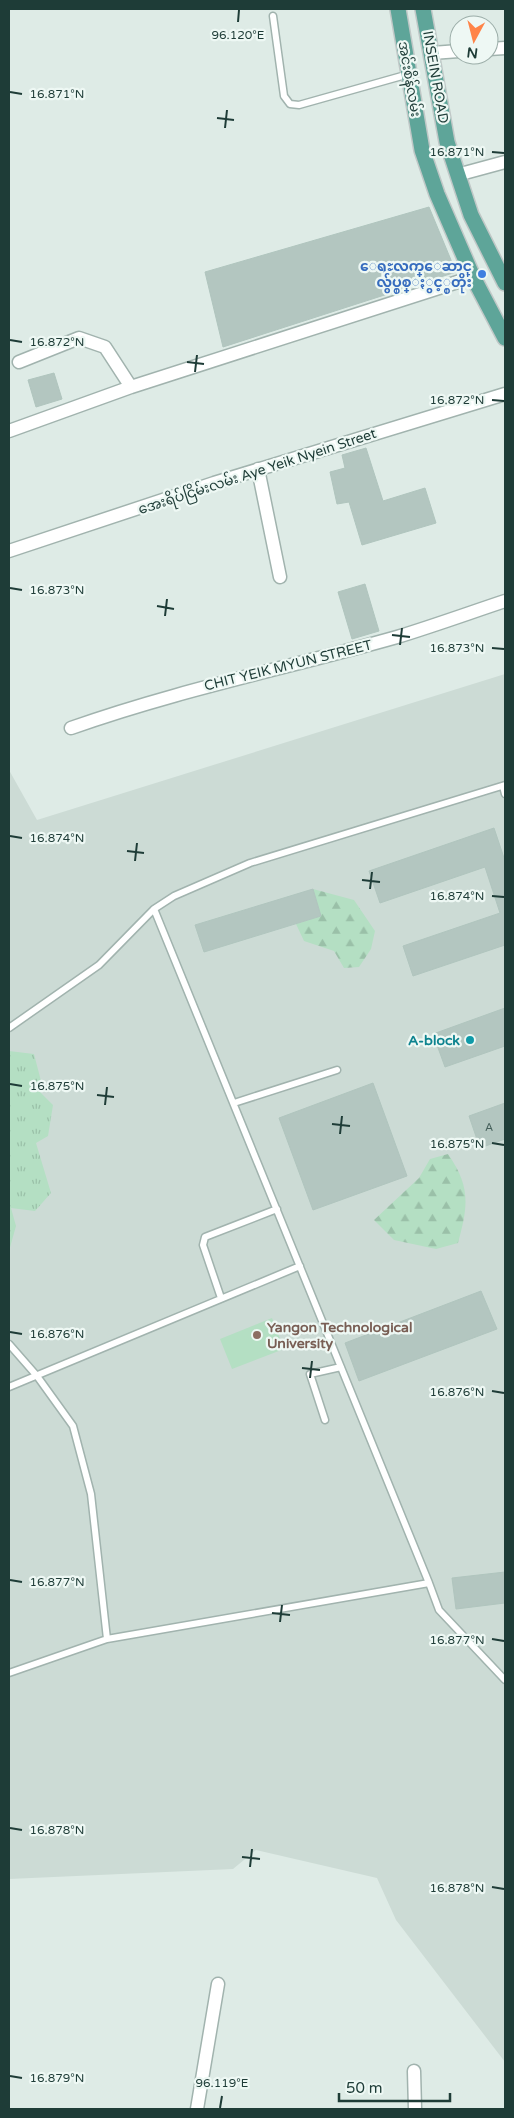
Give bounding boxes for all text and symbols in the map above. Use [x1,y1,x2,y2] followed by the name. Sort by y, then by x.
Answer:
[449,15,499,65] north arrow
[212,28,265,42] text: 96.120°E
[419,29,452,125] street label: INSEIN ROAD
[392,40,426,119] street label: အင်းစိန်လမ်း
[466,43,479,62] text: N
[30,87,84,101] text: 16.871°N
[430,145,484,159] text: 16.871°N
[360,258,472,294] place label: ေရႊလက္ေဆာင္ လ်ွပ္စစ္ႏွင့္စတိုး
[476,268,488,280] marker: ေရႊလက္ေဆာင္ လ်ွပ္စစ္ႏွင့္စတိုး
[30,335,84,349] text: 16.872°N
[430,393,484,407] text: 16.872°N
[135,423,380,521] street label: အေးရိပ်ငြိမ်းလမ်း Aye Yeik Nyein Street
[30,583,84,597] text: 16.873°N
[202,636,374,695] street label: CHIT YEIK MYUN STREET
[430,641,484,655] text: 16.873°N
[30,831,84,845] text: 16.874°N
[430,889,484,903] text: 16.874°N
[408,1032,460,1049] place label: A-block
[464,1034,476,1046] marker: A-block
[30,1079,84,1093] text: 16.875°N
[485,1121,493,1134] house number: A
[430,1137,484,1151] text: 16.875°N
[267,1319,412,1352] place label: Yangon Technological University
[30,1327,84,1341] text: 16.876°N
[251,1329,263,1341] marker: Yangon Technological University
[430,1385,484,1399] text: 16.876°N
[29,1575,85,1589] text: 16.877°N
[429,1633,485,1647] text: 16.877°N
[30,1823,84,1837] text: 16.878°N
[430,1881,484,1895] text: 16.878°N
[339,2070,450,2102] scale bar
[30,2071,84,2085] text: 16.879°N
[196,2076,249,2090] text: 96.119°E
[346,2079,383,2097] text: 50 m

